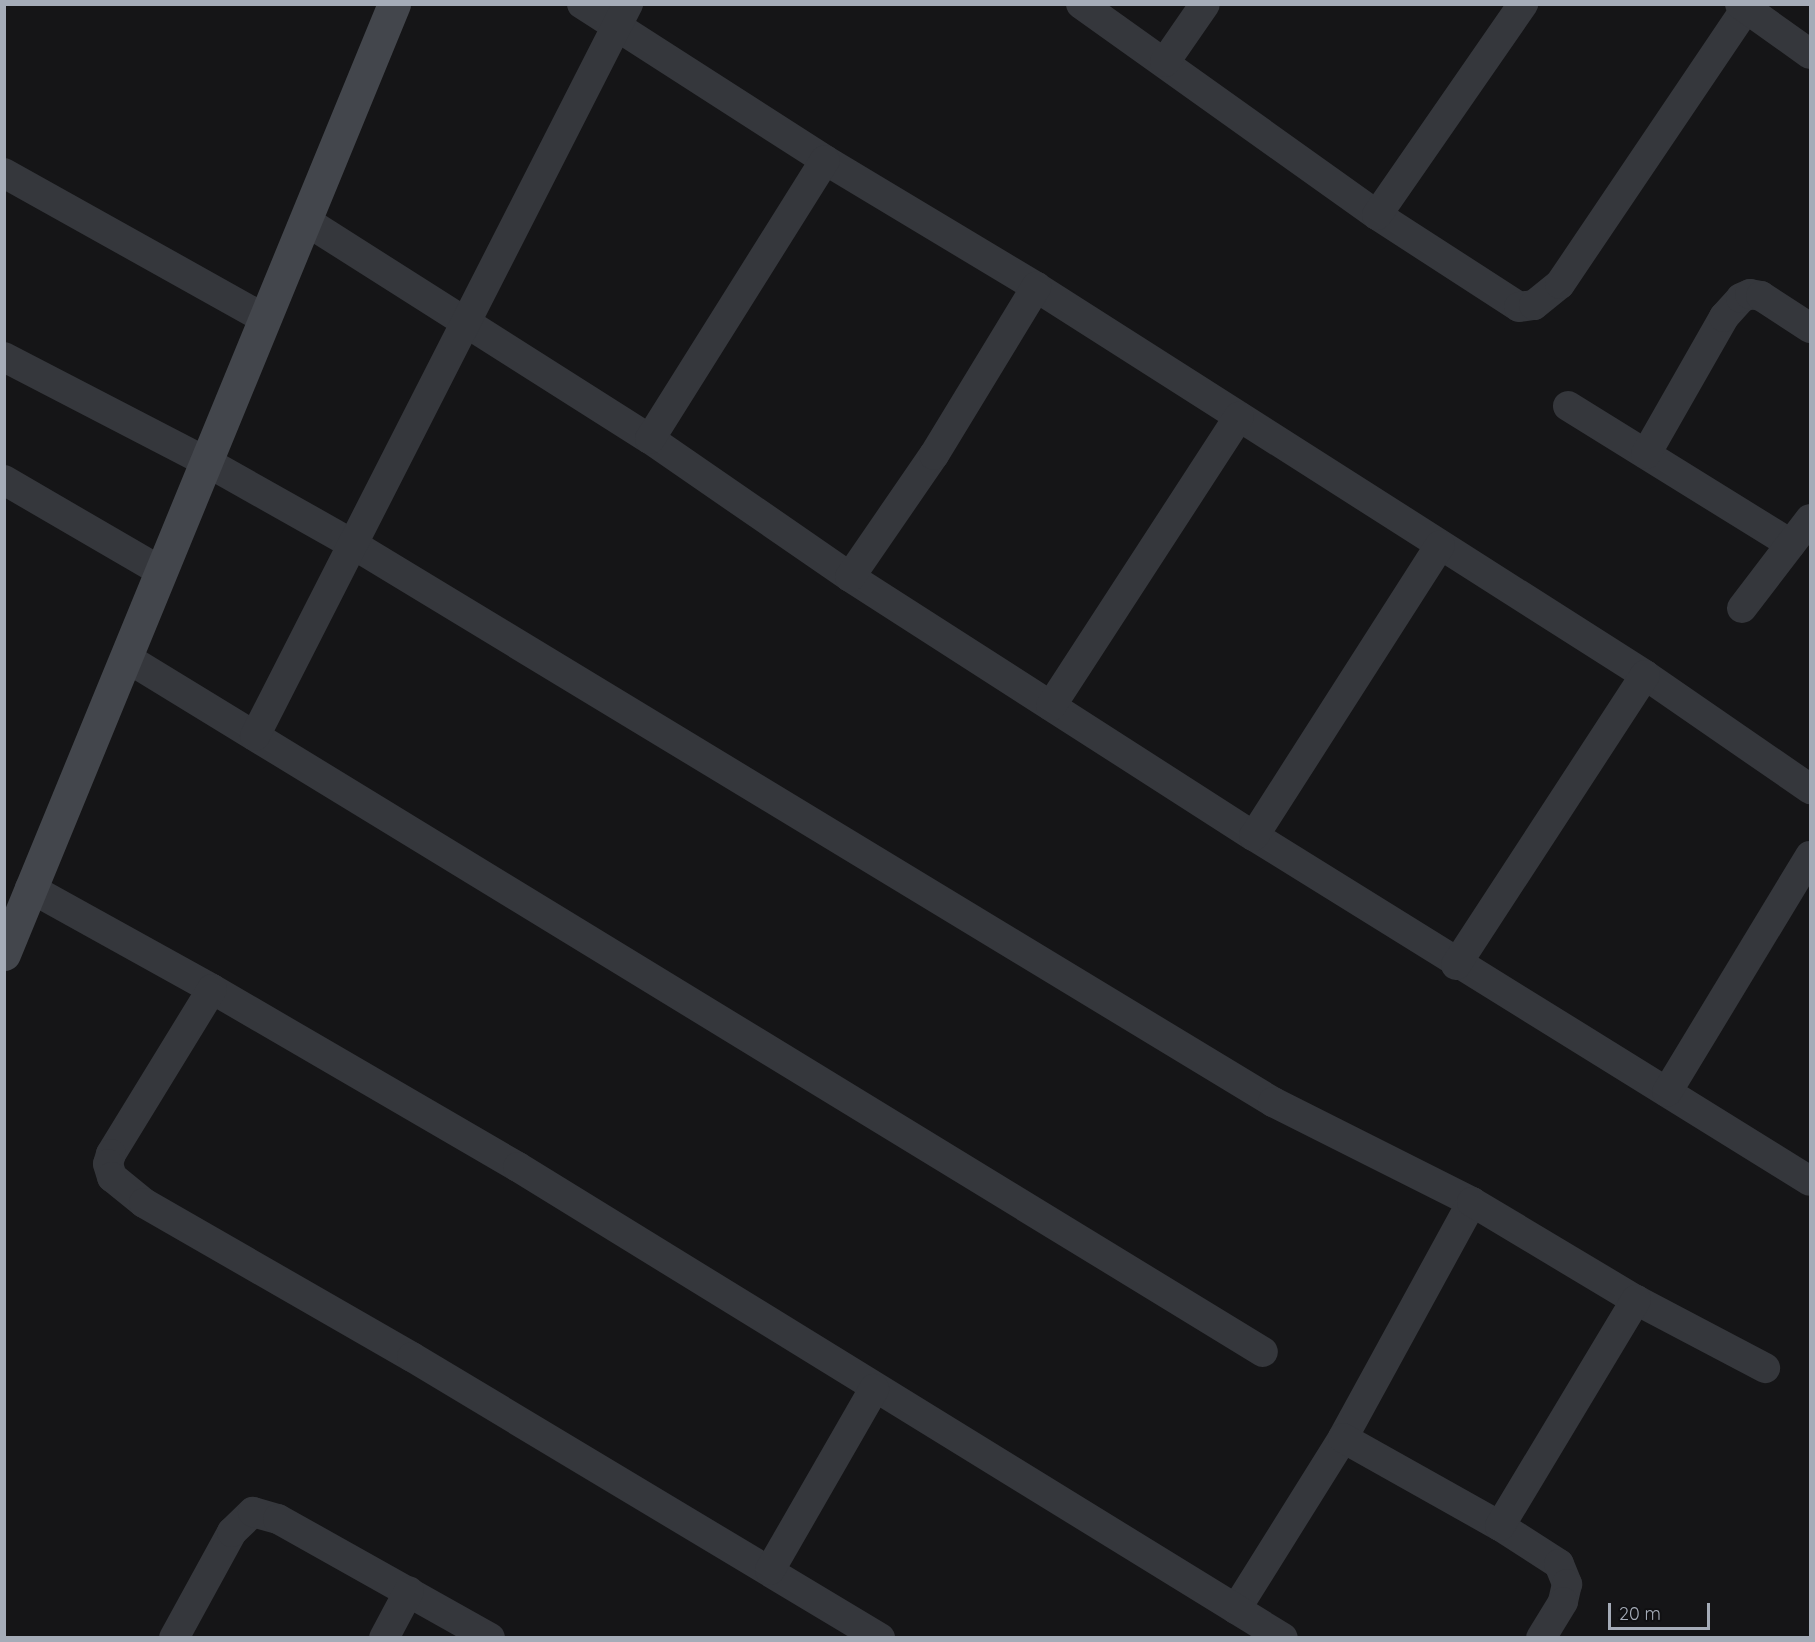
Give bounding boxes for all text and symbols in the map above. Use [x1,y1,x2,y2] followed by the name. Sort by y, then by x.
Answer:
[1611,1591,1713,1629] scale bar
[1619,1602,1661,1625] text: 20 m

